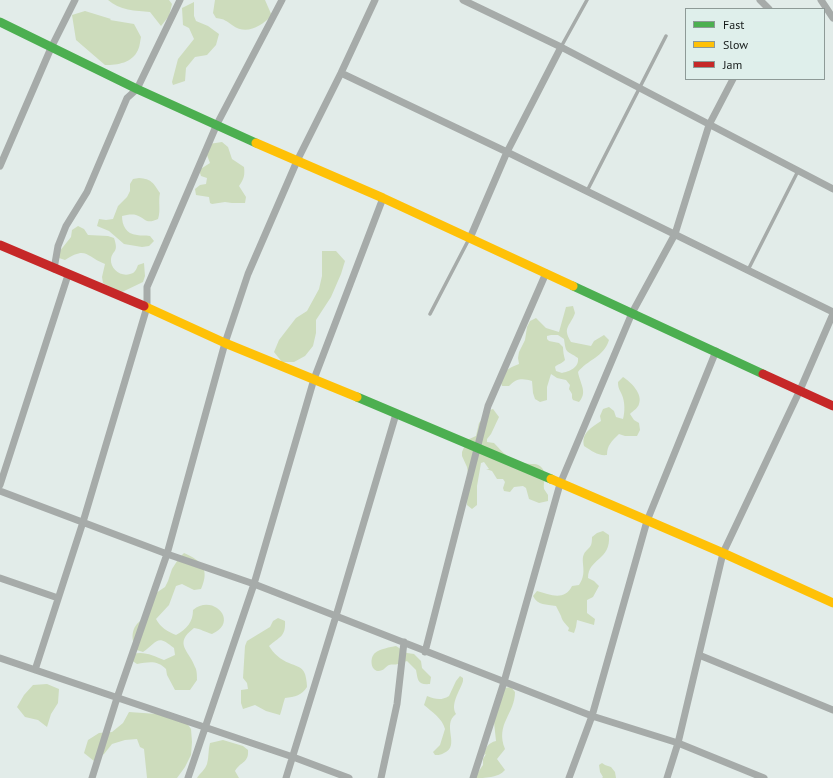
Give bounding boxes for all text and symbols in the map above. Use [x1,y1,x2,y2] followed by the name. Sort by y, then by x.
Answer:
[685,8,825,80] legend
[723,17,744,32] text: Fast
[723,37,748,52] text: Slow
[723,57,742,72] text: Jam

